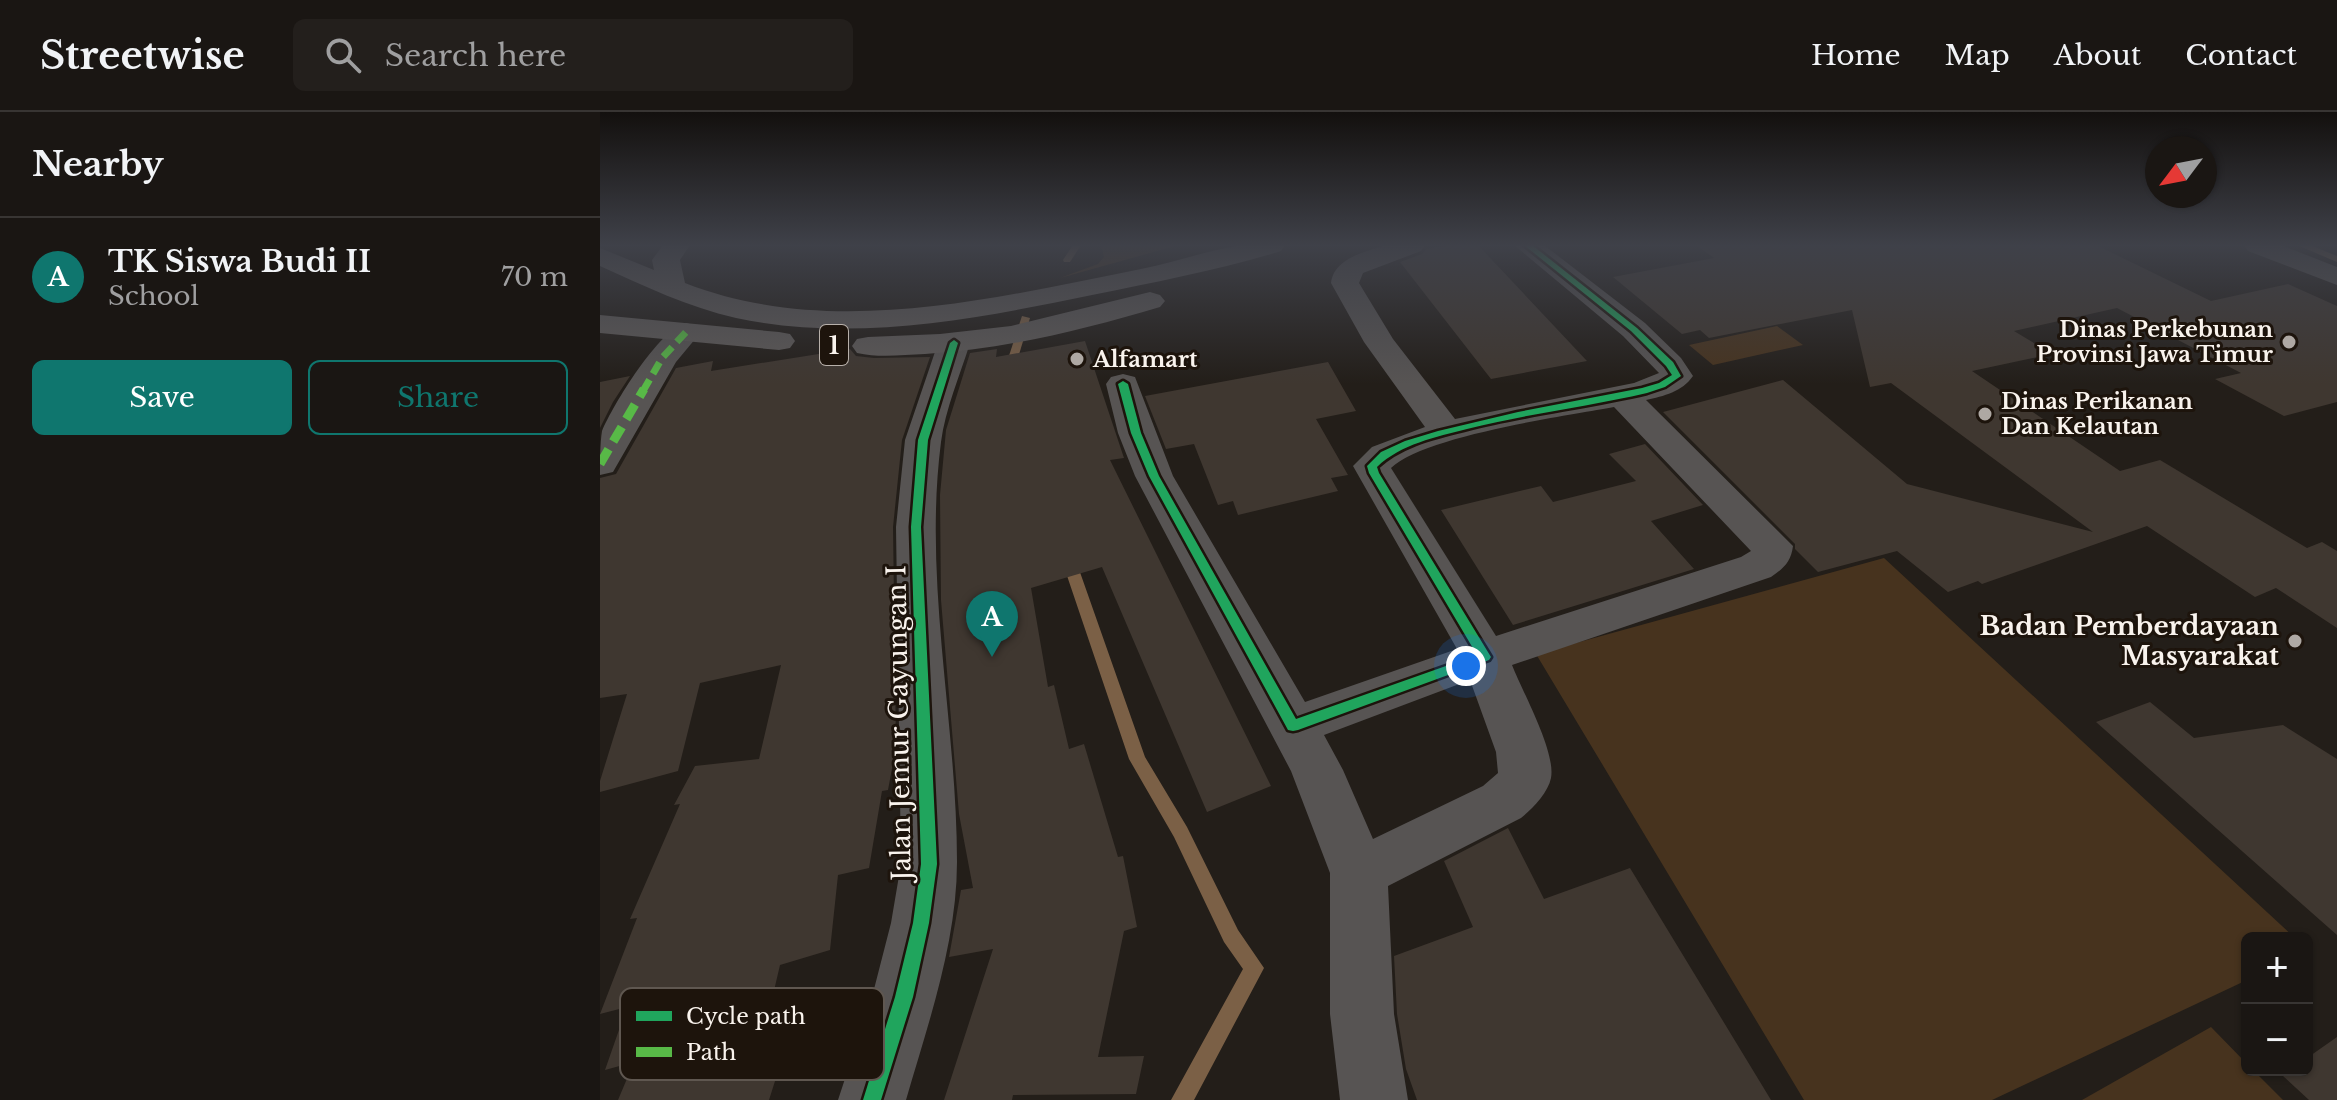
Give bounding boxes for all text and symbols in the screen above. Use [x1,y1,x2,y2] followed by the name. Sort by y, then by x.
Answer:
[293,19,853,91] search box
[40,32,245,79] text: Streetwise
[321,33,365,77] icon: search
[385,37,566,74] text: Search here
[1811,38,1901,73] text: Home
[1945,38,2010,73] text: Map
[2054,38,2141,73] text: About
[2185,38,2297,73] text: Contact
[2145,136,2217,208] north arrow
[32,143,164,185] text: Nearby
[108,243,371,280] text: TK Siswa Budi II
[47,261,69,293] text: A
[501,261,568,293] text: 70 m
[108,280,199,312] text: School
[2036,316,2273,368] place label: Dinas Perkebunan Provinsi Jawa Timur
[820,325,848,365] road number: 1
[2280,333,2298,351] marker: Dinas Perkebunan Provinsi Jawa Timur
[1092,346,1198,373] place label: Alfamart
[1068,350,1086,368] marker: Alfamart
[32,360,292,435] button: Save
[308,360,568,435] button: Share
[2001,388,2193,440] place label: Dinas Perikanan Dan Kelautan
[1976,405,1994,423] marker: Dinas Perikanan Dan Kelautan
[880,565,918,884] street label: Jalan Jemur Gayungan I
[966,591,1018,657] pin: A
[1980,610,2279,672] place label: Badan Pemberdayaan Masyarakat
[2286,632,2304,650] marker: Badan Pemberdayaan Masyarakat
[1446,646,1486,686] your location
[2241,932,2313,1076] map controls
[2241,932,2313,1004] button: +
[620,988,884,1080] legend
[686,1003,806,1030] text: Cycle path
[2241,1004,2313,1076] button: −
[686,1039,737,1066] text: Path

